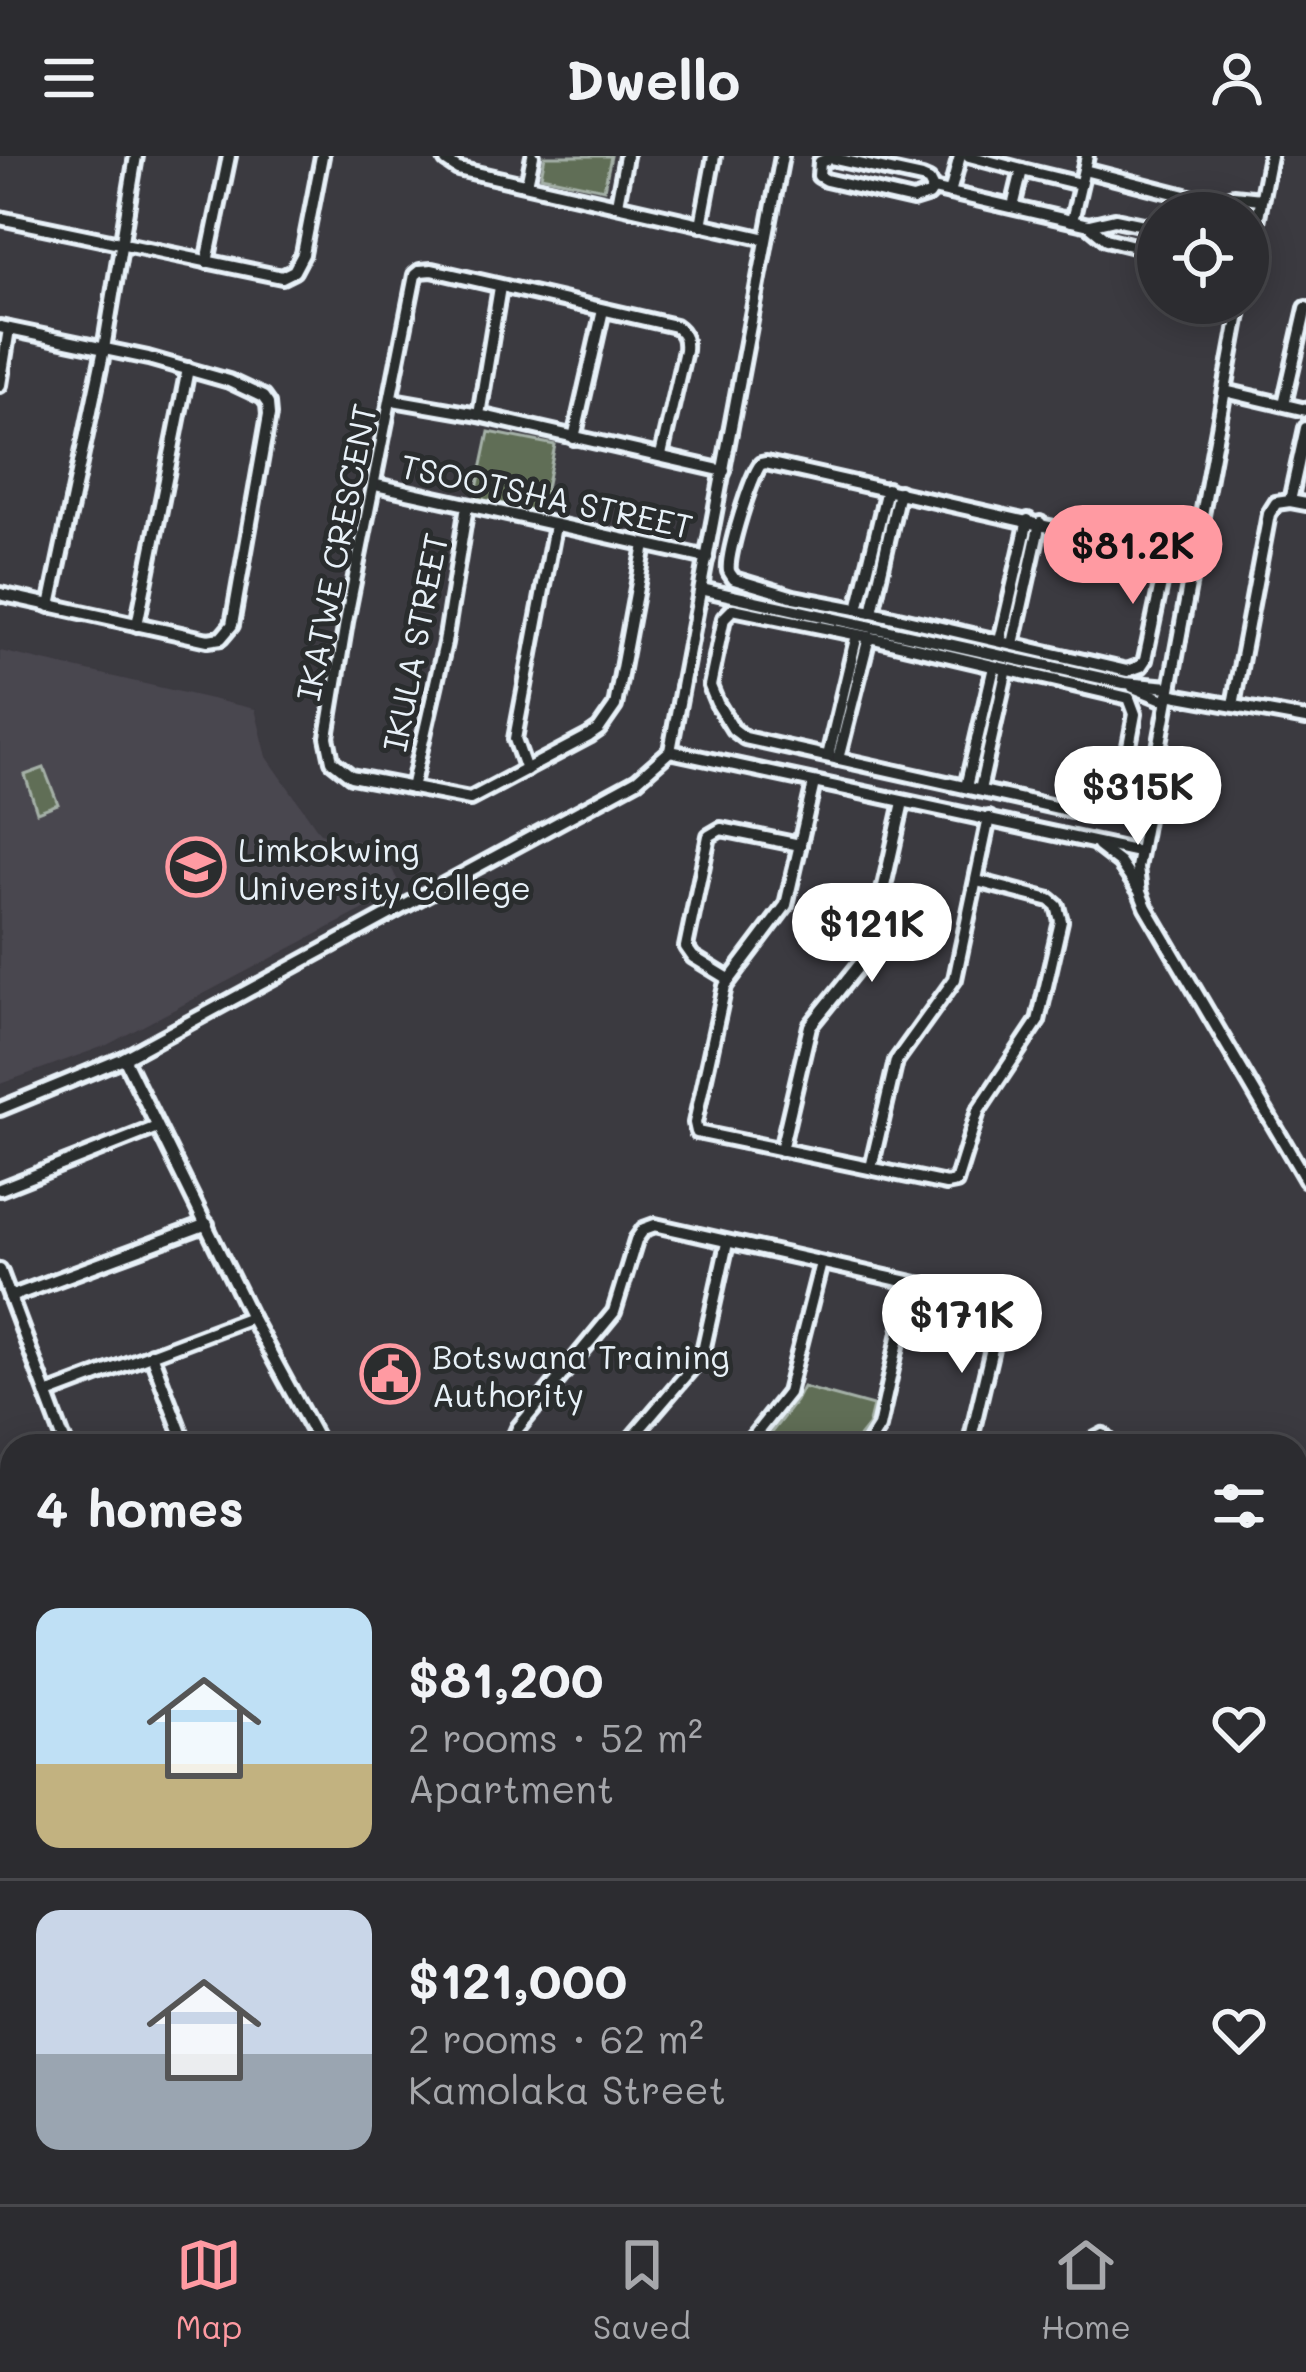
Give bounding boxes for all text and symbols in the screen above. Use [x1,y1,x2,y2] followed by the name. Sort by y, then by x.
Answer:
[566,43,740,114] text: Dwello
[36,45,102,111] icon: menu
[1204,45,1270,111] icon: person
[1137,192,1269,324] map controls
[1137,192,1269,324] button: locate
[285,400,385,704] street label: IKATWE CRESCENT
[397,443,697,547] street label: TSOOTSHA STREET
[1035,505,1231,607] pin: $81.2K
[1070,518,1196,569] text: $81.2K
[372,529,456,755] street label: IKULA STREET
[1054,746,1222,848] pin: $315K
[1081,759,1195,810] text: $315K
[238,827,531,909] place label: Limkokwing University College
[165,836,227,898] school or university icon: Limkokwing University College
[788,883,956,985] pin: $121K
[819,896,925,947] text: $121K
[878,1274,1046,1376] pin: $171K
[909,1287,1015,1338] text: $171K
[432,1334,730,1416] place label: Botswana Training Authority
[359,1343,421,1405] public building icon: Botswana Training Authority
[36,1473,244,1540] text: 4 homes
[1206,1473,1272,1539] icon: filters
[408,1644,603,1711] text: $81,200
[132,1656,276,1800] icon: home
[1206,1695,1272,1761] icon: heart
[408,1711,703,1762] text: 2 rooms · 52 m²
[408,1762,614,1813] text: Apartment
[408,1945,627,2012] text: $121,000
[132,1958,276,2102] icon: home
[1206,1997,1272,2063] icon: heart
[408,2012,704,2063] text: 2 rooms · 62 m²
[408,2063,726,2114] text: Kamolaka Street
[175,2232,242,2347] tab: Map
[593,2232,691,2347] tab: Saved
[1041,2232,1131,2347] tab: Home

